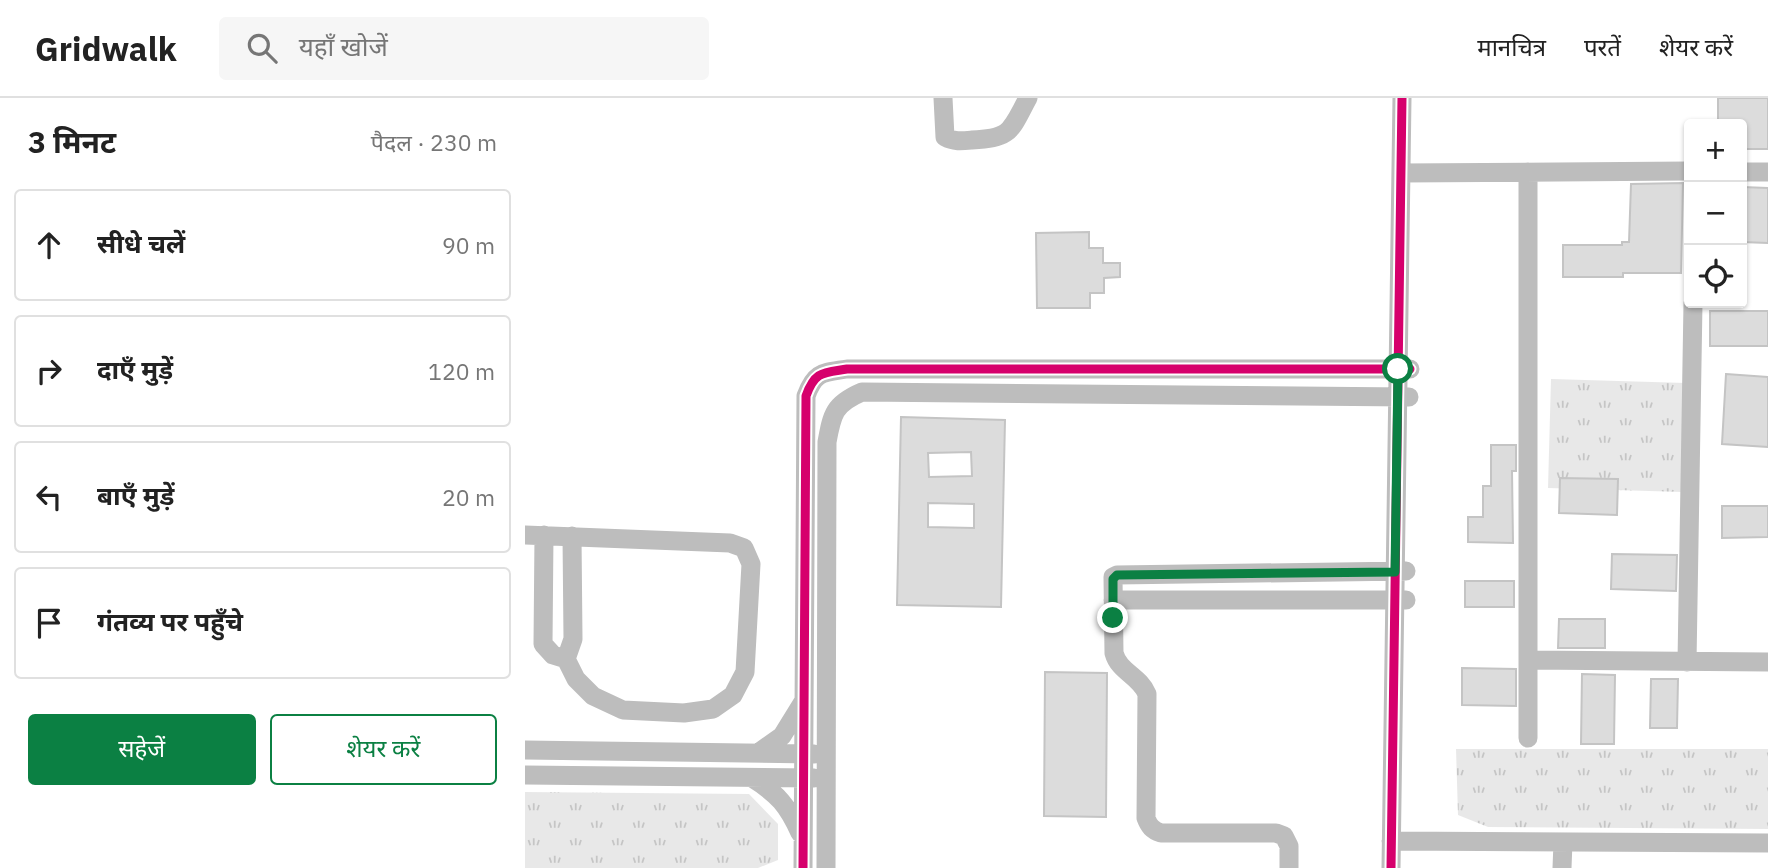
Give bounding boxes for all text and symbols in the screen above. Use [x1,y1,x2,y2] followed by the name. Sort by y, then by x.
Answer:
[219,17,709,80] search box
[35,27,177,70] text: Gridwalk
[243,29,281,67] icon: search
[299,29,388,63] text: यहाँ खोजें
[1477,31,1546,63] text: मानचित्र
[1584,31,1621,63] text: परतें
[1659,31,1733,63] text: शेयर करें
[1684,119,1747,308] map controls
[1684,119,1747,182] button: +
[28,122,116,161] text: 3 मिनट
[371,127,497,157] text: पैदल · 230 m
[1684,182,1747,245] button: −
[30,226,68,264] icon: ahead
[97,226,185,260] text: सीधे चलें
[442,230,495,260] text: 90 m
[1684,245,1747,308] button: locate
[30,352,68,390] icon: right
[97,352,173,386] text: दाएँ मुड़ें
[1382,353,1413,384] route start
[428,356,495,386] text: 120 m
[30,478,68,516] icon: left
[97,478,174,512] text: बाएँ मुड़ें
[442,482,495,512] text: 20 m
[1097,602,1128,633] route end
[30,604,68,642] icon: arrive
[97,604,243,638] text: गंतव्य पर पहुँचे
[28,714,256,785] button: सहेजें
[270,714,497,785] button: शेयर करें

